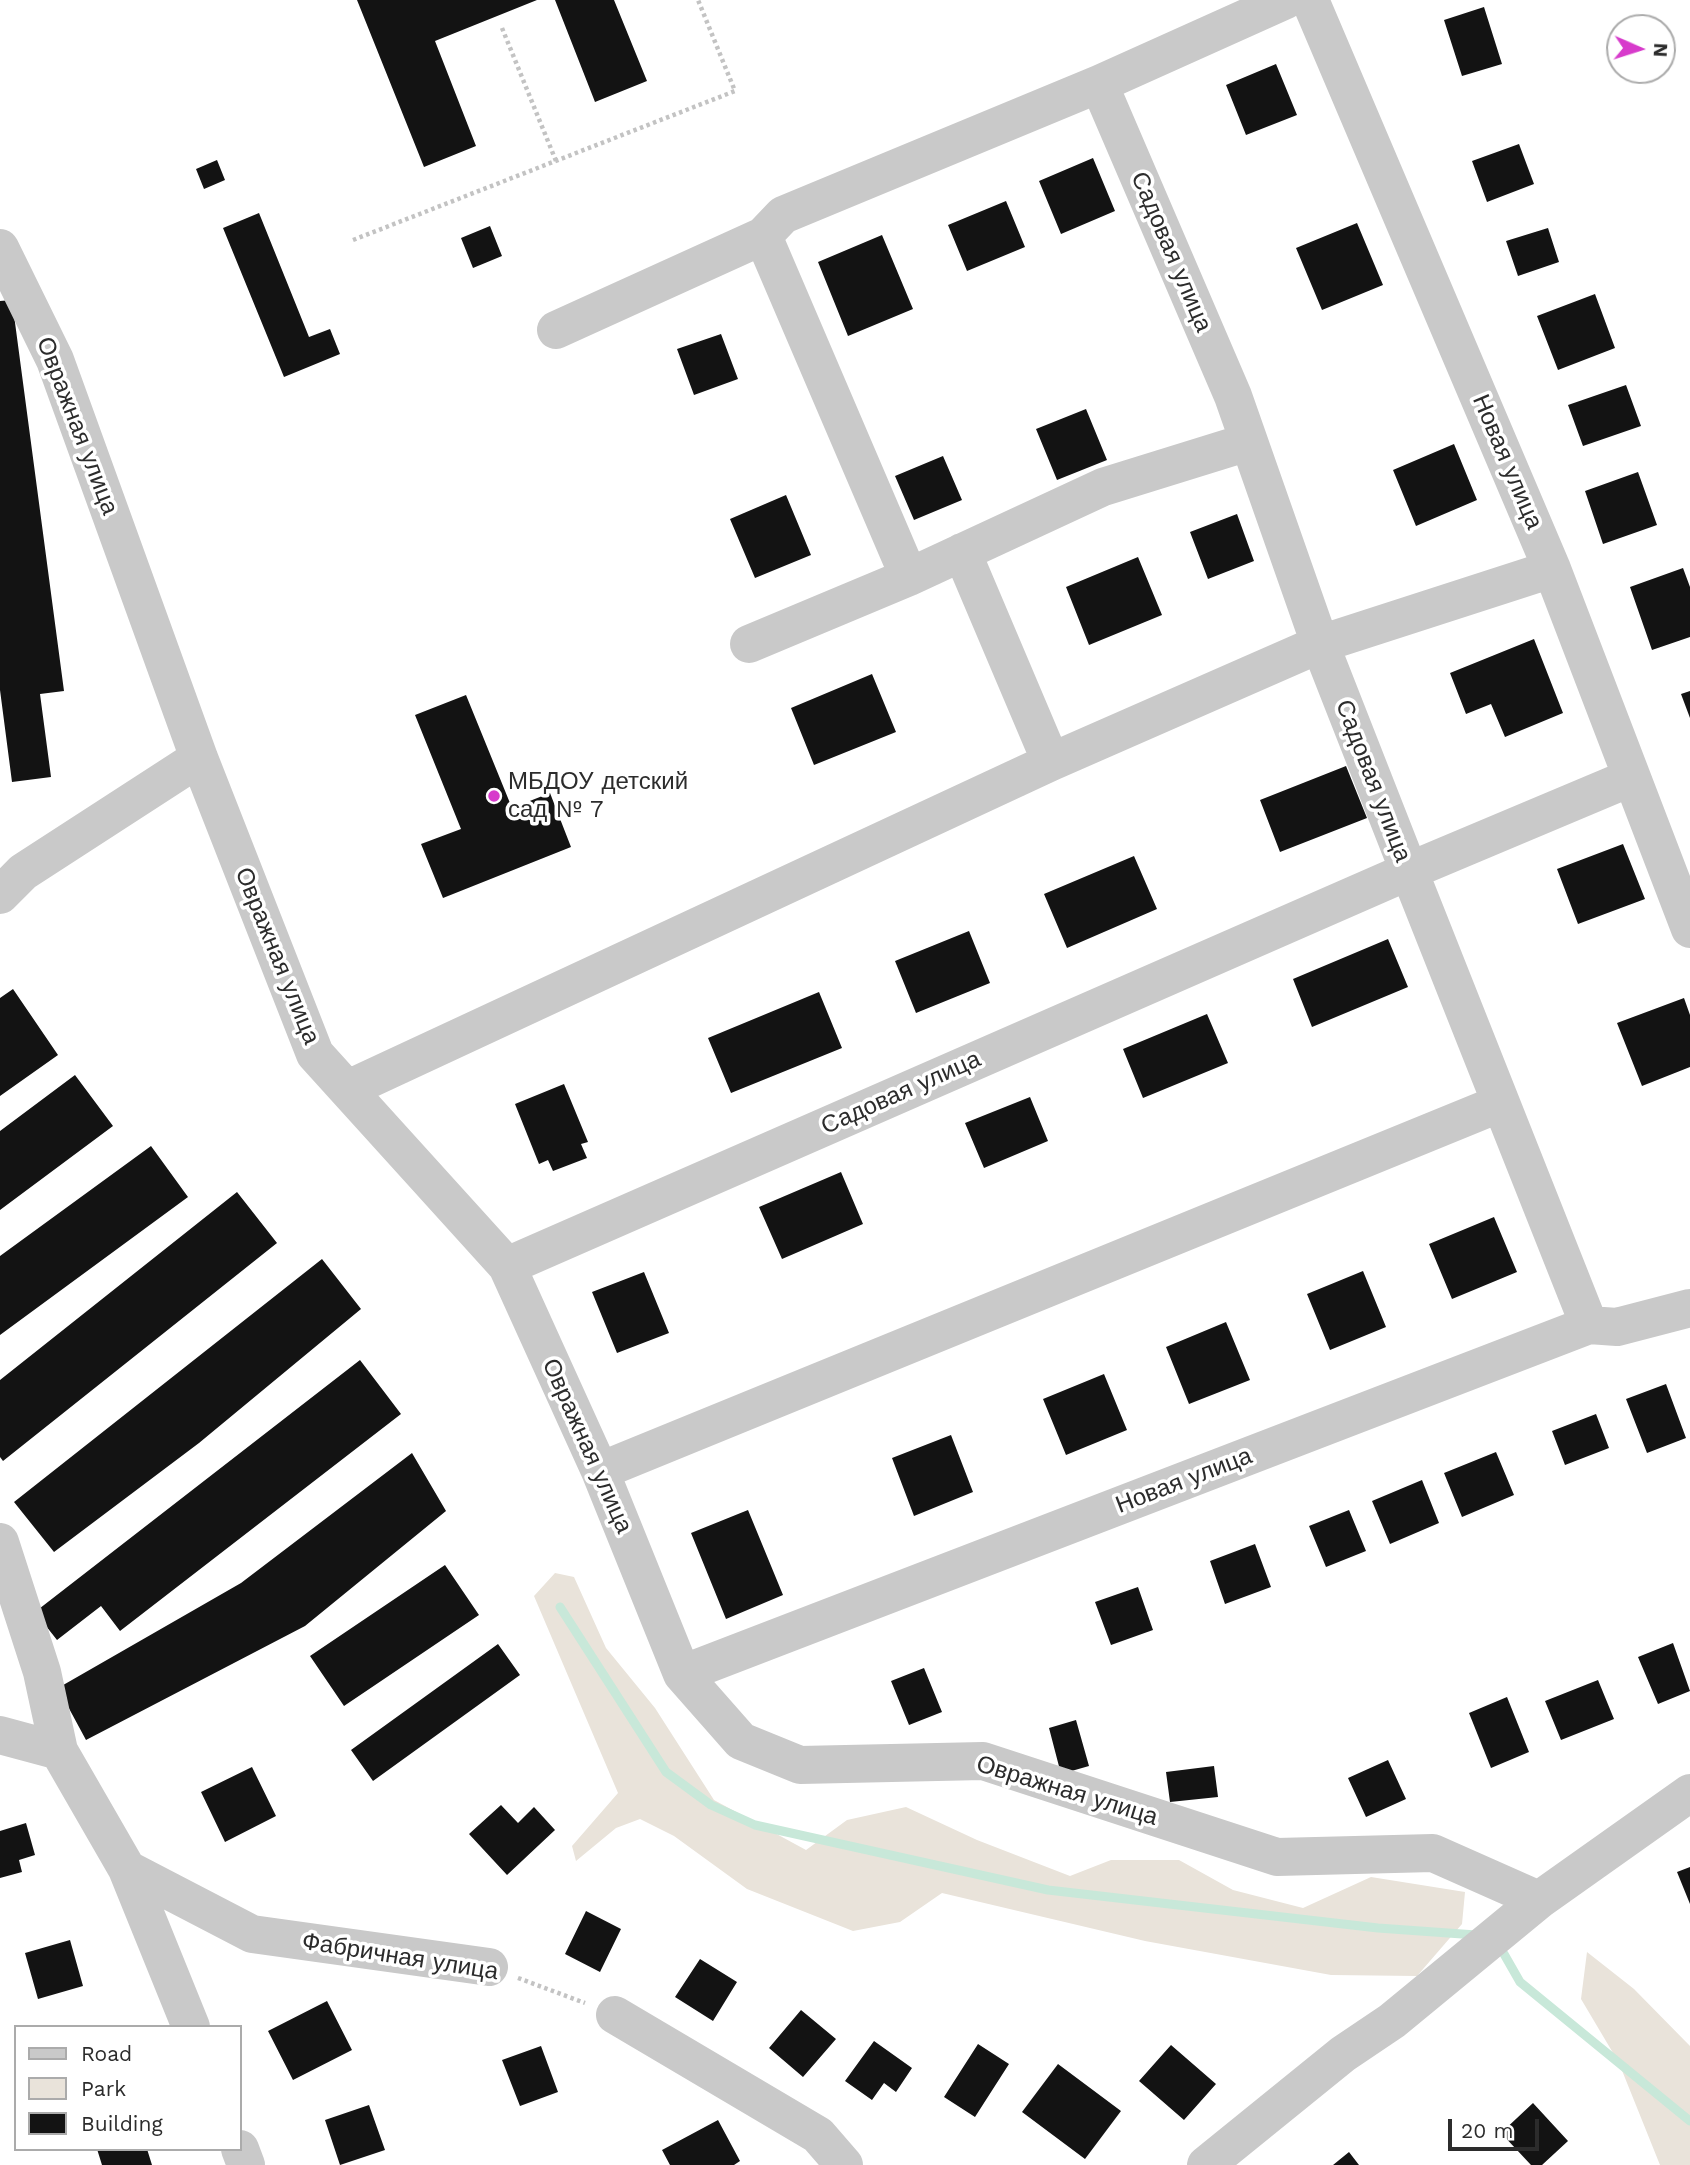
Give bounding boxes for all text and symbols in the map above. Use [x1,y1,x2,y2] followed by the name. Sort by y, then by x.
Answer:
[1606,14,1676,84] north arrow
[1649,42,1672,58] text: N
[1124,168,1218,336] street label: Садовая улица
[30,333,124,519] street label: Овражная улица
[1466,390,1548,534] street label: Новая улица
[1329,696,1417,866] street label: Садовая улица
[508,768,688,824] place label: МБДОУ детский сад № 7
[486,788,502,804] marker: МБДОУ детский сад № 7
[228,863,326,1049] street label: Овражная улица
[817,1045,985,1141] street label: Садовая улица
[536,1354,638,1538] street label: Овражная улица
[1112,1442,1256,1520] street label: Новая улица
[973,1750,1161,1832] street label: Овражная улица
[300,1927,500,1987] street label: Фабричная улица
[14,2025,242,2151] legend
[81,2041,132,2066] text: Road
[81,2076,126,2101] text: Park
[1452,2106,1543,2150] scale bar
[81,2111,163,2136] text: Building
[1461,2118,1513,2143] text: 20 m

